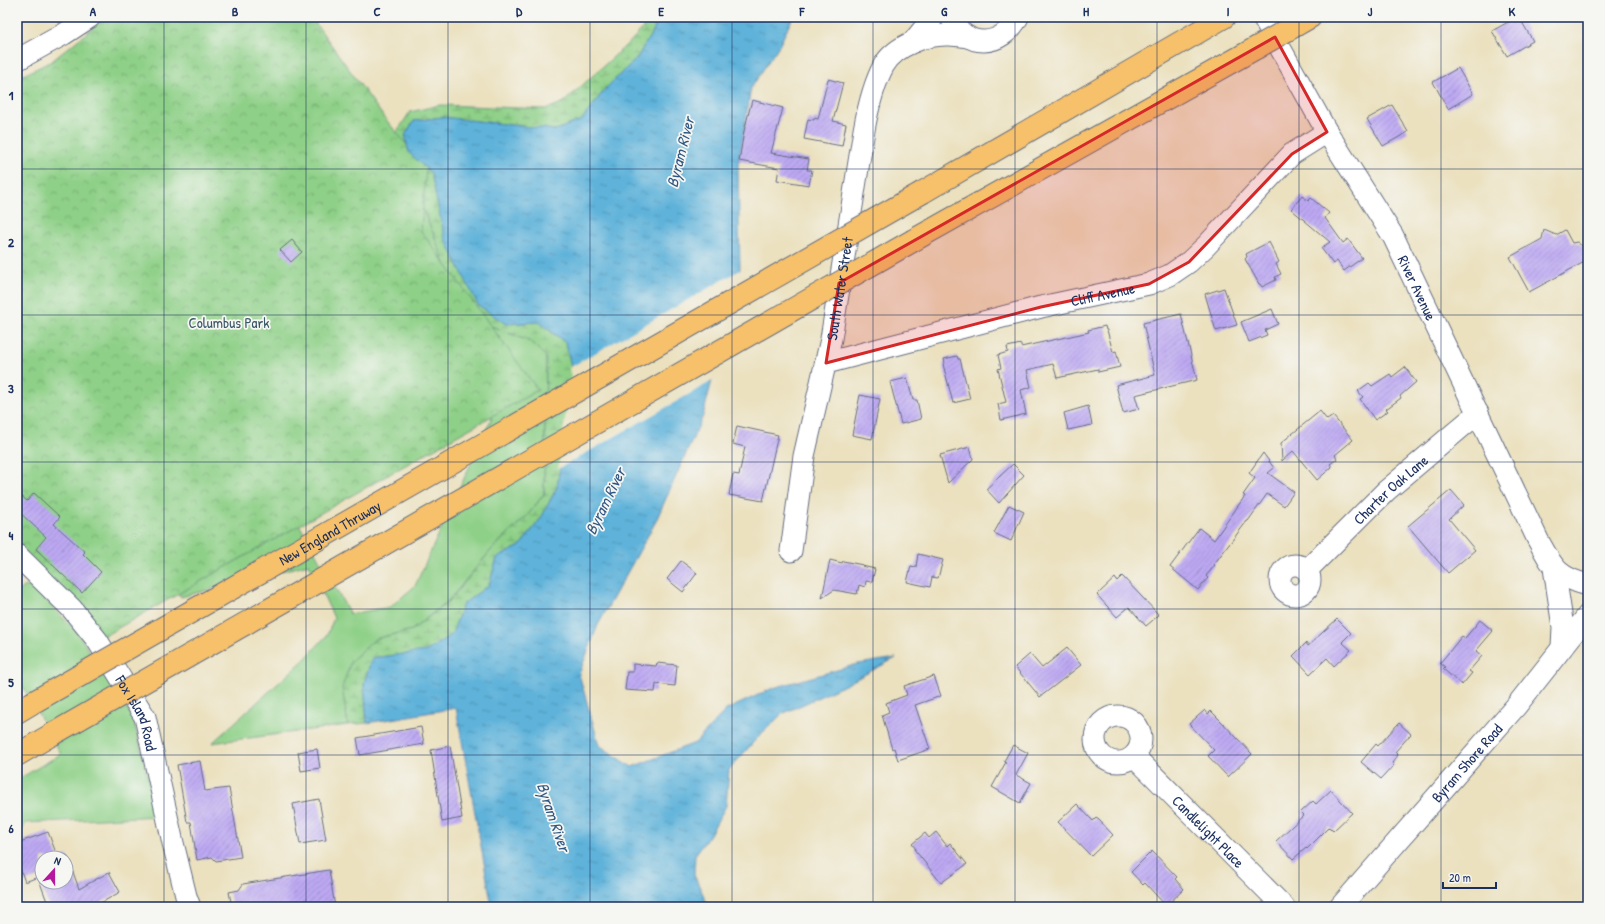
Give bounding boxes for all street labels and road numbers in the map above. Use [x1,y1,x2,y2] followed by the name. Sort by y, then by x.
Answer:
[820,235,858,342] street label: South Water Street
[1393,252,1442,324] street label: River Avenue
[1068,277,1136,311] street label: Cliff Avenue
[1348,450,1432,529] street label: Charter Oak Lane
[275,495,385,570] street label: New England Thruway
[110,670,163,753] street label: Fox Island Road
[1426,719,1507,807] street label: Byram Shore Road
[1168,790,1250,872] street label: Candlelight Place

